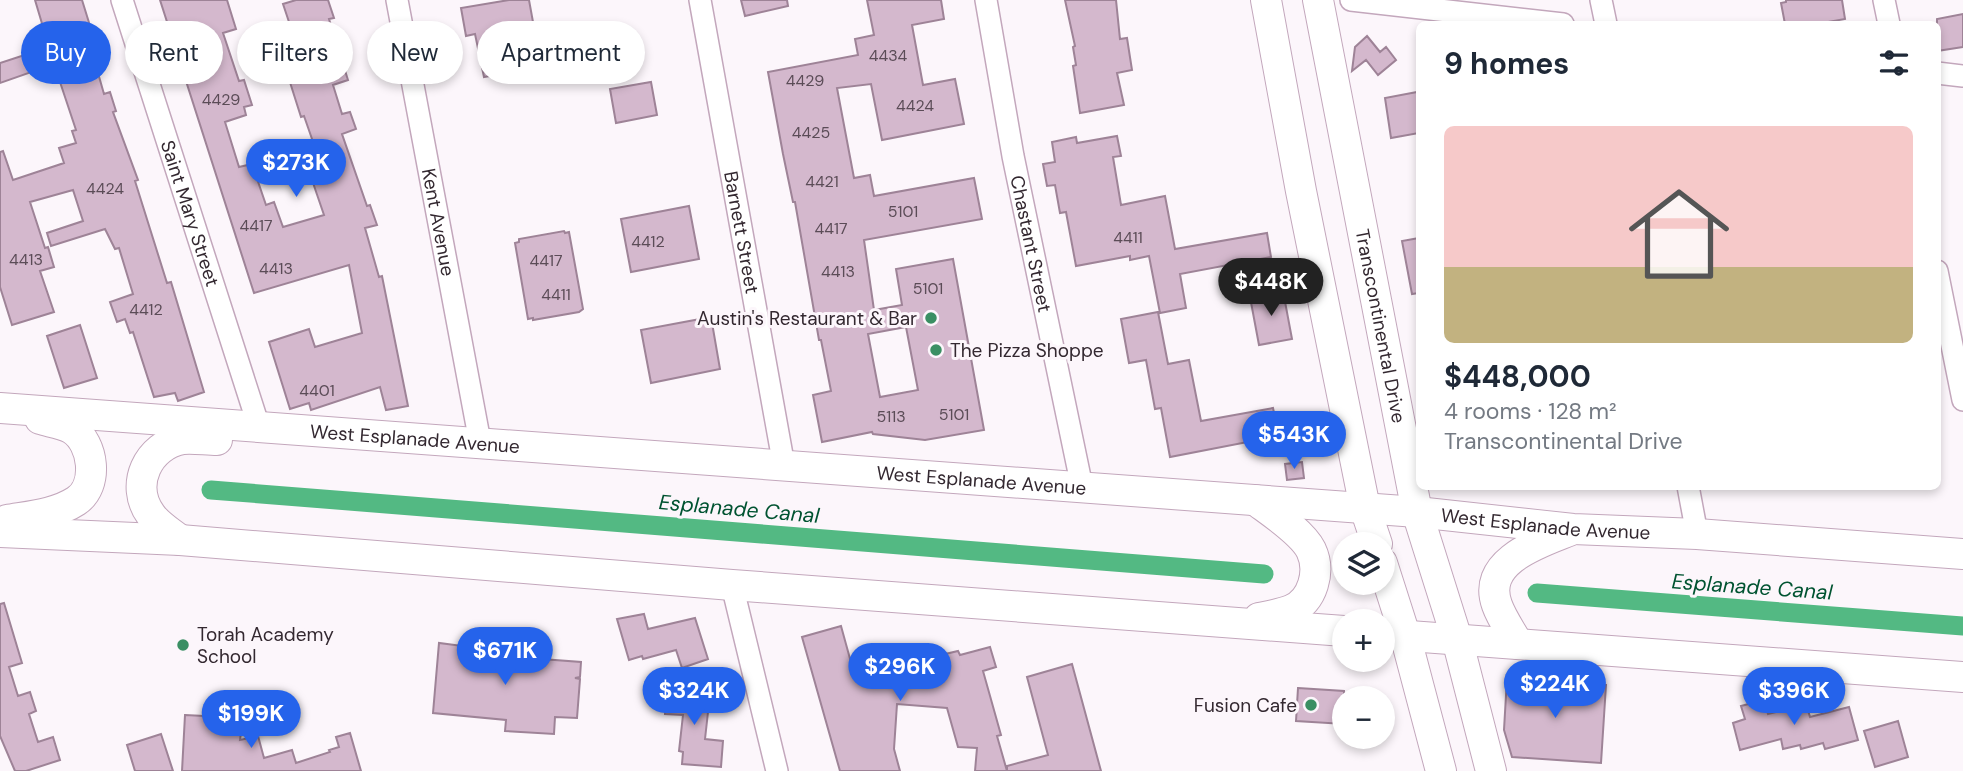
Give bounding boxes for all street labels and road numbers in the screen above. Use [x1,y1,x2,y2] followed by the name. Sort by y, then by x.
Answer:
[155,137,226,290] street label: Saint Mary Street
[416,166,461,278] street label: Kent Avenue
[719,169,765,296] street label: Barnett Street
[1005,173,1058,314] street label: Chastant Street
[1350,227,1412,425] street label: Transcontinental Drive
[309,418,521,459] street label: West Esplanade Avenue
[876,460,1087,500] street label: West Esplanade Avenue
[1440,502,1651,545] street label: West Esplanade Avenue

